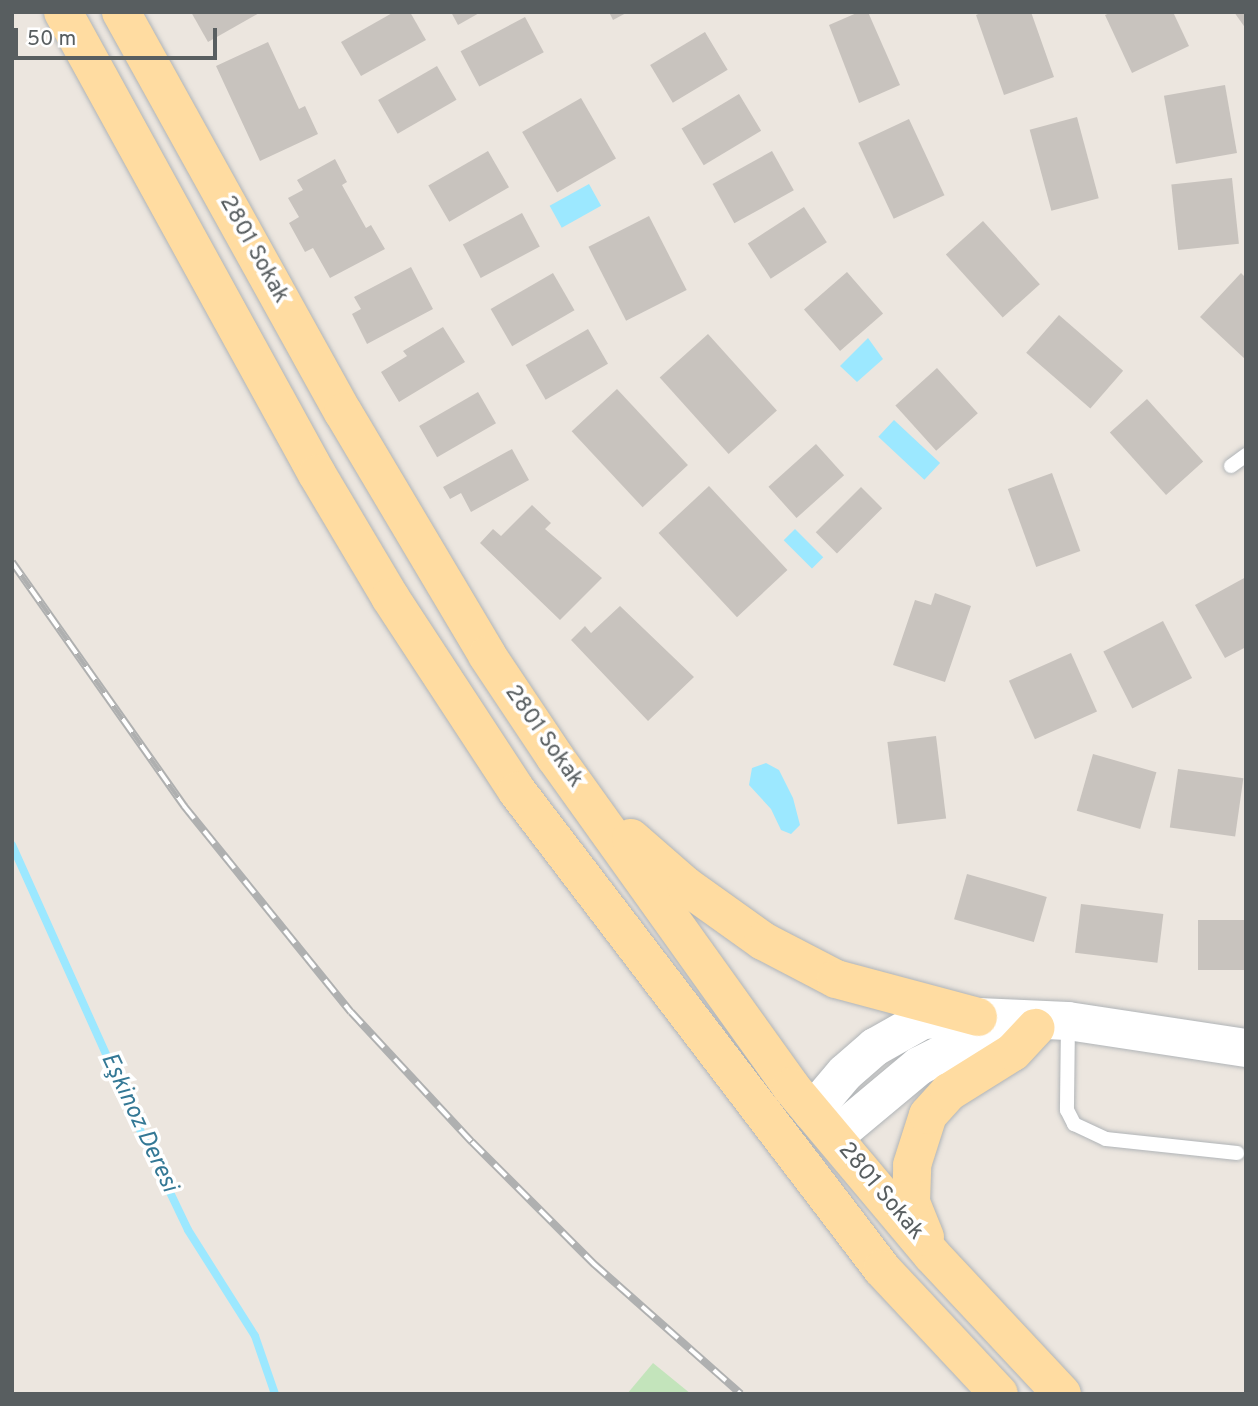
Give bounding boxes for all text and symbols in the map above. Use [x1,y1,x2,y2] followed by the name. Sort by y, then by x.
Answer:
[18,14,220,58] scale bar
[27,26,76,53] text: 50 m
[212,191,294,309] street label: 2801 Sokak
[498,680,588,794] street label: 2801 Sokak
[93,1049,183,1197] water label: Eşkinoz Deresi
[831,1138,929,1246] street label: 2801 Sokak

